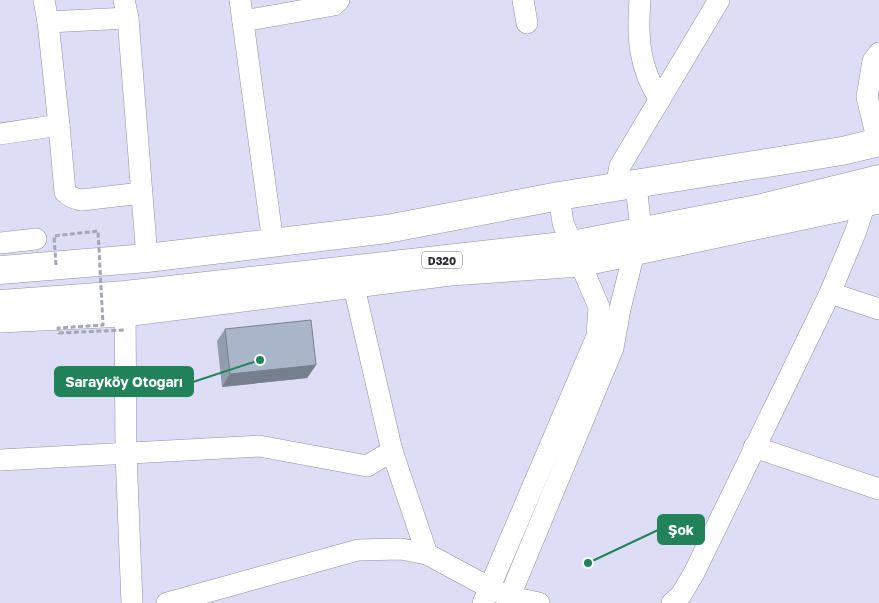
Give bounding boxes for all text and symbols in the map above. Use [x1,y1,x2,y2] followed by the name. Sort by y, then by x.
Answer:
[422,252,462,268] road number: D320
[55,367,193,396] callout: Sarayköy Otogarı
[65,373,183,390] text: Sarayköy Otogarı
[658,515,704,544] callout: Şok
[668,521,694,538] text: Şok

